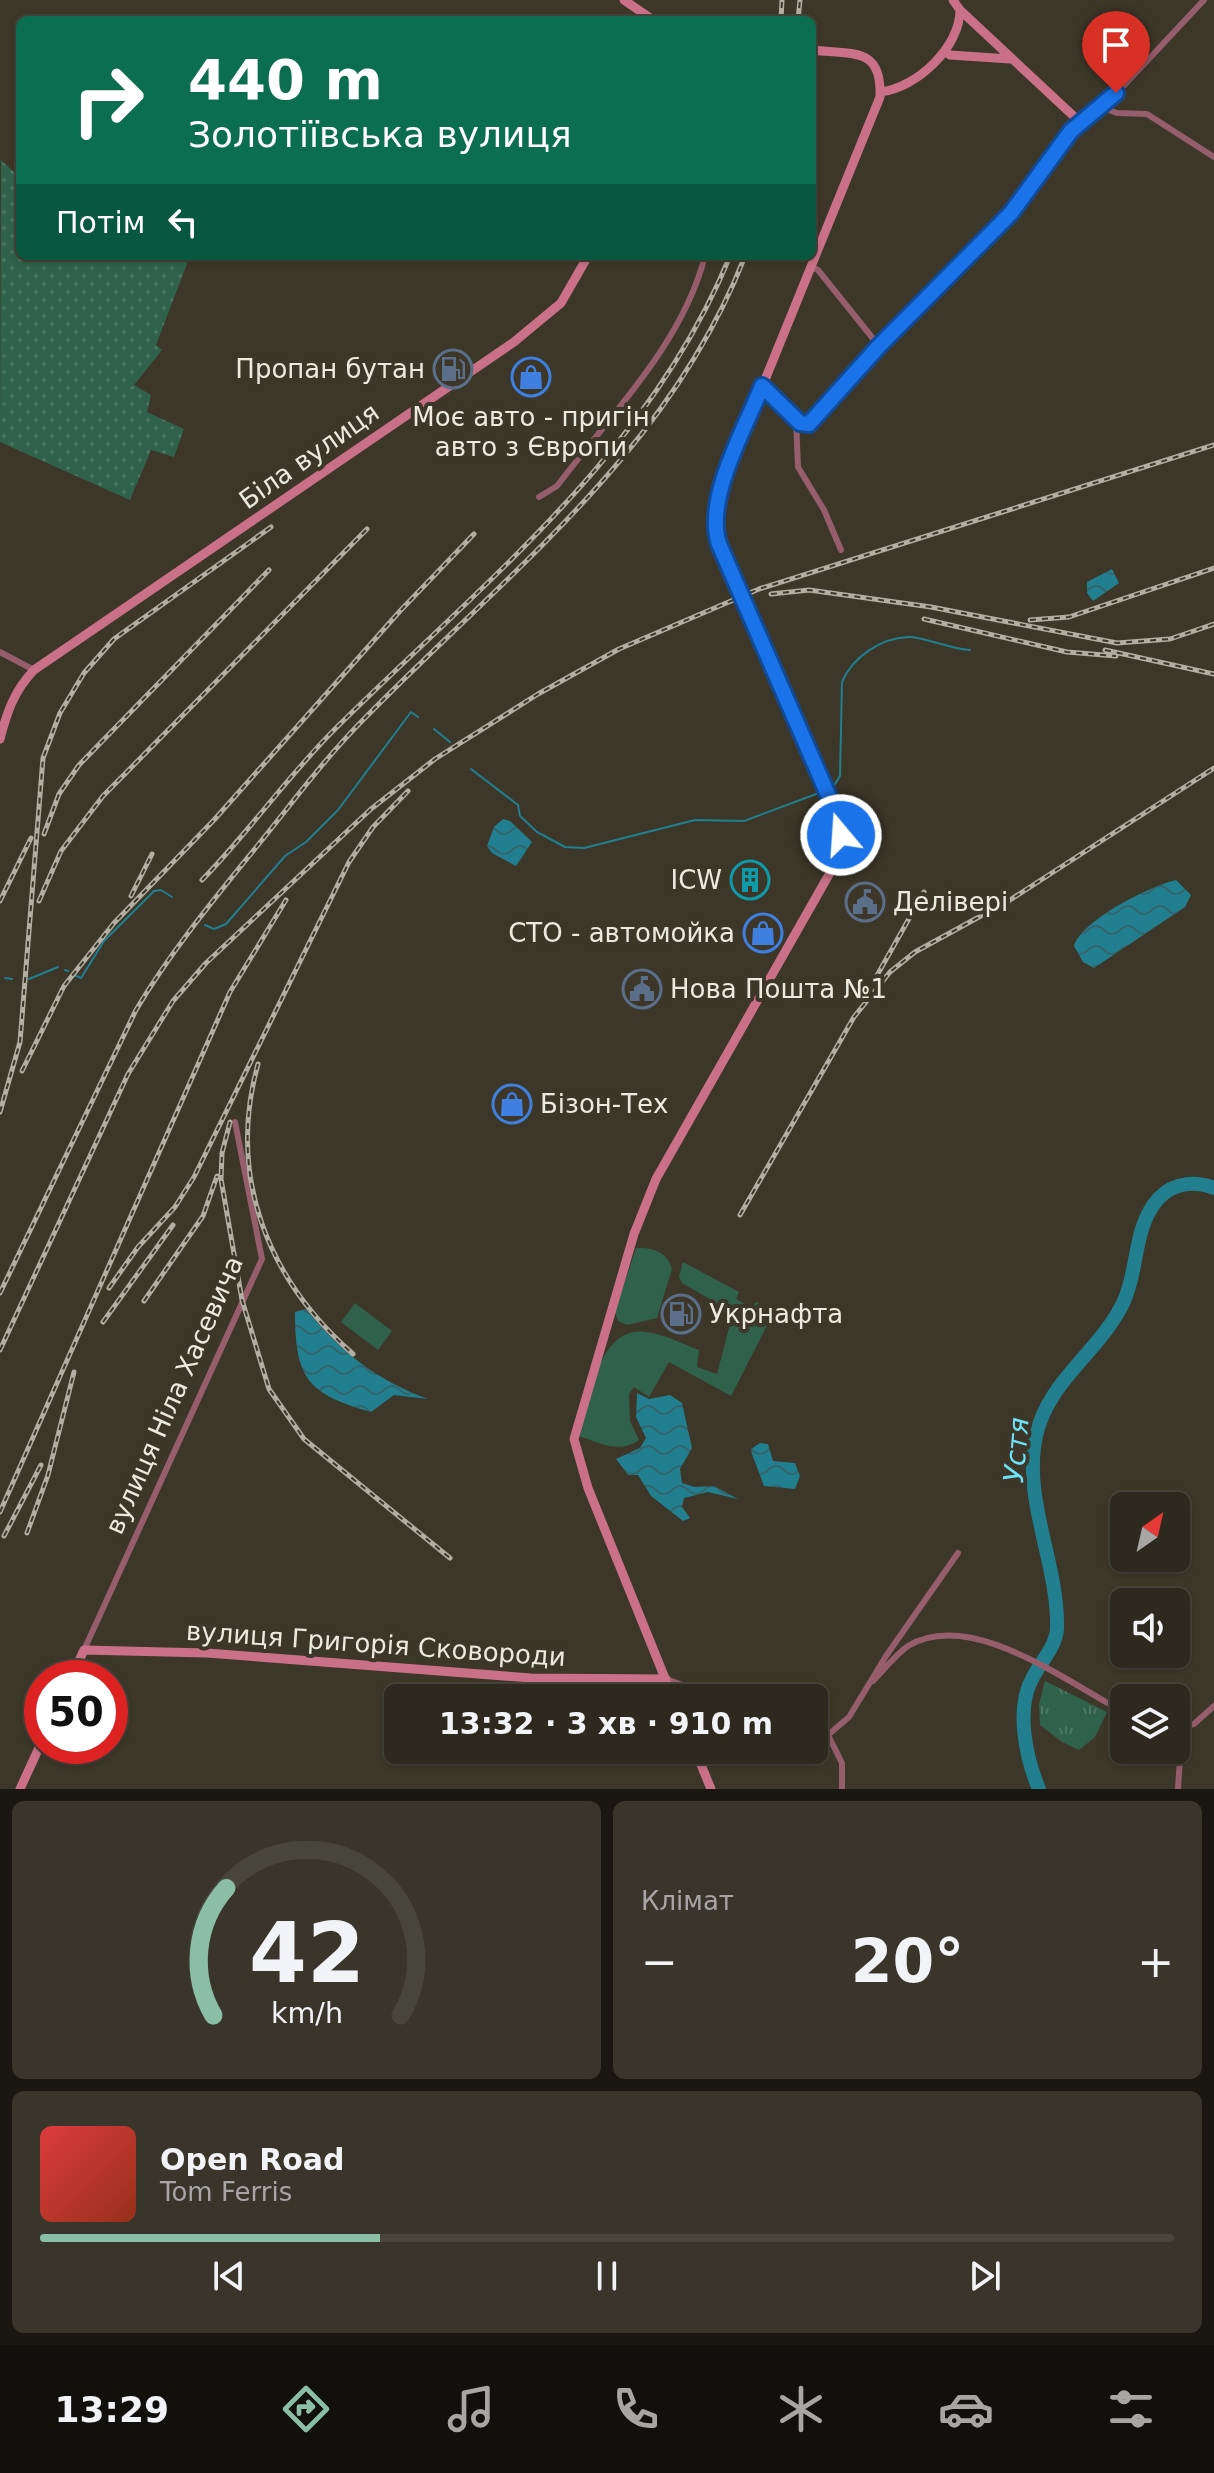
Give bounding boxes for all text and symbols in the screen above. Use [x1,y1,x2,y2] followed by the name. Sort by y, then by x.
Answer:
[1082,11,1150,93] pin
[1094,23,1138,67] icon: arrive
[188,47,383,112] text: 440 m
[56,48,160,152] icon: right
[188,114,572,155] text: Золотіївська вулиця
[161,200,205,244] icon: left
[56,205,145,240] text: Потім
[432,348,474,390] fuel station icon: Пропан бутан
[235,354,425,384] place label: Пропан бутан
[510,356,552,398] shop icon: Моє авто - пригін авто з Європи
[233,397,385,515] street label: Біла вулиця
[412,402,650,462] place label: Моє авто - пригін авто з Європи
[799,793,883,877] position arrow
[729,859,771,901] building icon: ICW
[670,865,722,895] place label: ICW
[844,881,886,923] public building icon: Делівері
[893,887,1008,917] place label: Делівері
[742,912,784,954] shop icon: СТО - автомойка
[508,918,735,948] place label: СТО - автомойка
[621,968,663,1010] public building icon: Нова Пошта №1
[670,974,887,1004] place label: Нова Пошта №1
[491,1083,533,1125] shop icon: Бізон-Тех
[540,1089,668,1119] place label: Бізон-Тех
[99,1251,249,1539] street label: вулиця Ніла Хасевича
[660,1293,702,1335] fuel station icon: Укрнафта
[709,1299,843,1329] place label: Укрнафта
[997,1416,1036,1484] water label: Устя
[1110,1492,1190,1572] north arrow
[1110,1492,1190,1764] map controls
[1110,1588,1190,1668] button: sound
[185,1616,567,1672] street label: вулиця Григорія Сковороди
[24,1660,128,1764] speed limit sign: 50
[1110,1684,1190,1764] button: layers
[439,1706,773,1741] text: 13:32 · 3 хв · 910 m
[641,1886,734,1916] text: Клімат
[249,1905,364,2002] text: 42
[851,1926,964,1996] text: 20°
[641,1936,678,1987] text: −
[1137,1936,1174,1987] text: +
[270,1996,343,2030] text: km/h
[160,2142,345,2177] text: Open Road
[160,2177,292,2207] text: Tom Ferris
[207,2254,251,2298] icon: previous
[585,2254,629,2298] icon: pause
[963,2254,1007,2298] icon: next
[278,2381,334,2437] icon: directions
[443,2381,499,2437] icon: music
[608,2381,664,2437] icon: phone
[773,2381,829,2437] icon: climate
[938,2381,994,2437] icon: car
[1103,2381,1159,2437] icon: filters
[55,2389,169,2430] text: 13:29

